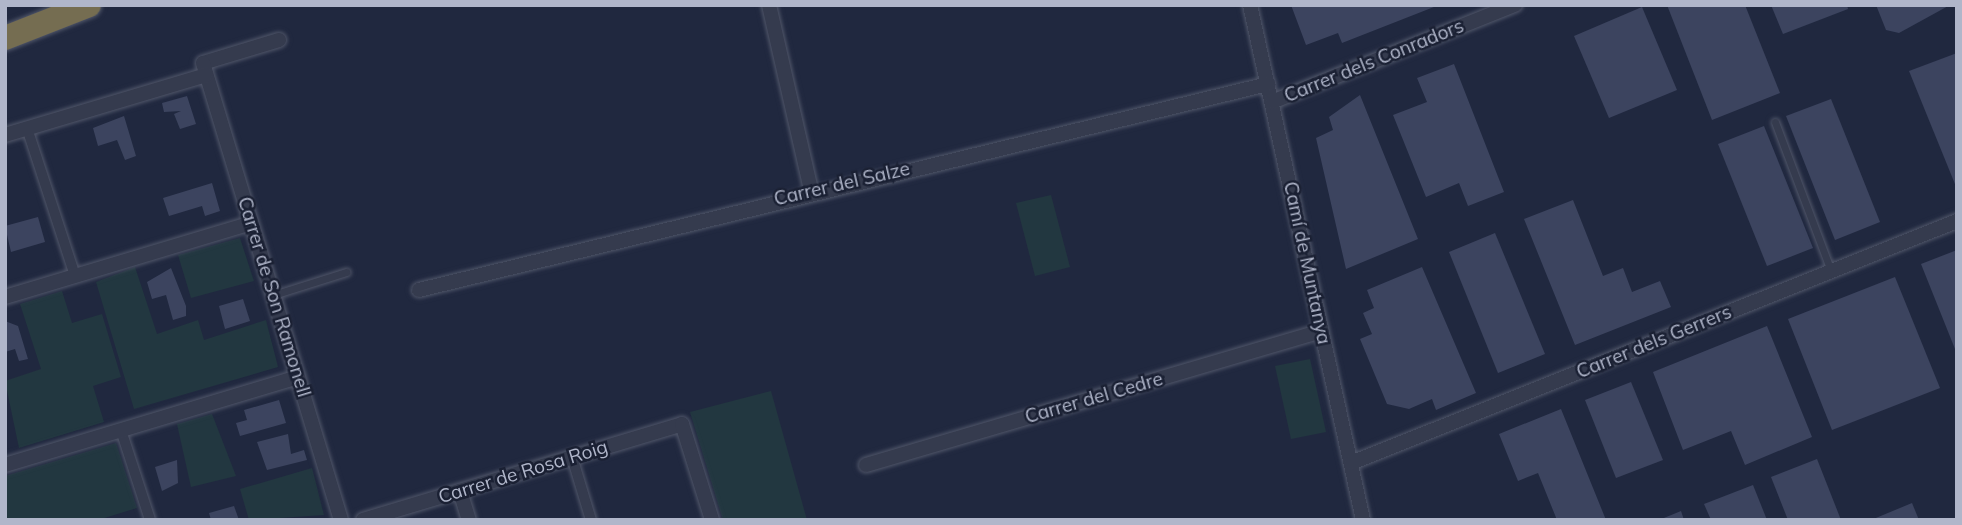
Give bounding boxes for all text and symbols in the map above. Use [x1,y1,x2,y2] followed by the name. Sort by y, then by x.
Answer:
[1281,15,1467,107] street label: Carrer dels Conradors
[772,157,912,211] street label: Carrer del Salze
[1279,180,1335,346] street label: Camí de Muntanya
[233,194,315,400] street label: Carrer de Son Ramonell
[1573,301,1735,383] street label: Carrer dels Gerrers
[1022,367,1166,429] street label: Carrer del Cedre
[436,435,610,509] street label: Carrer de Rosa Roig

